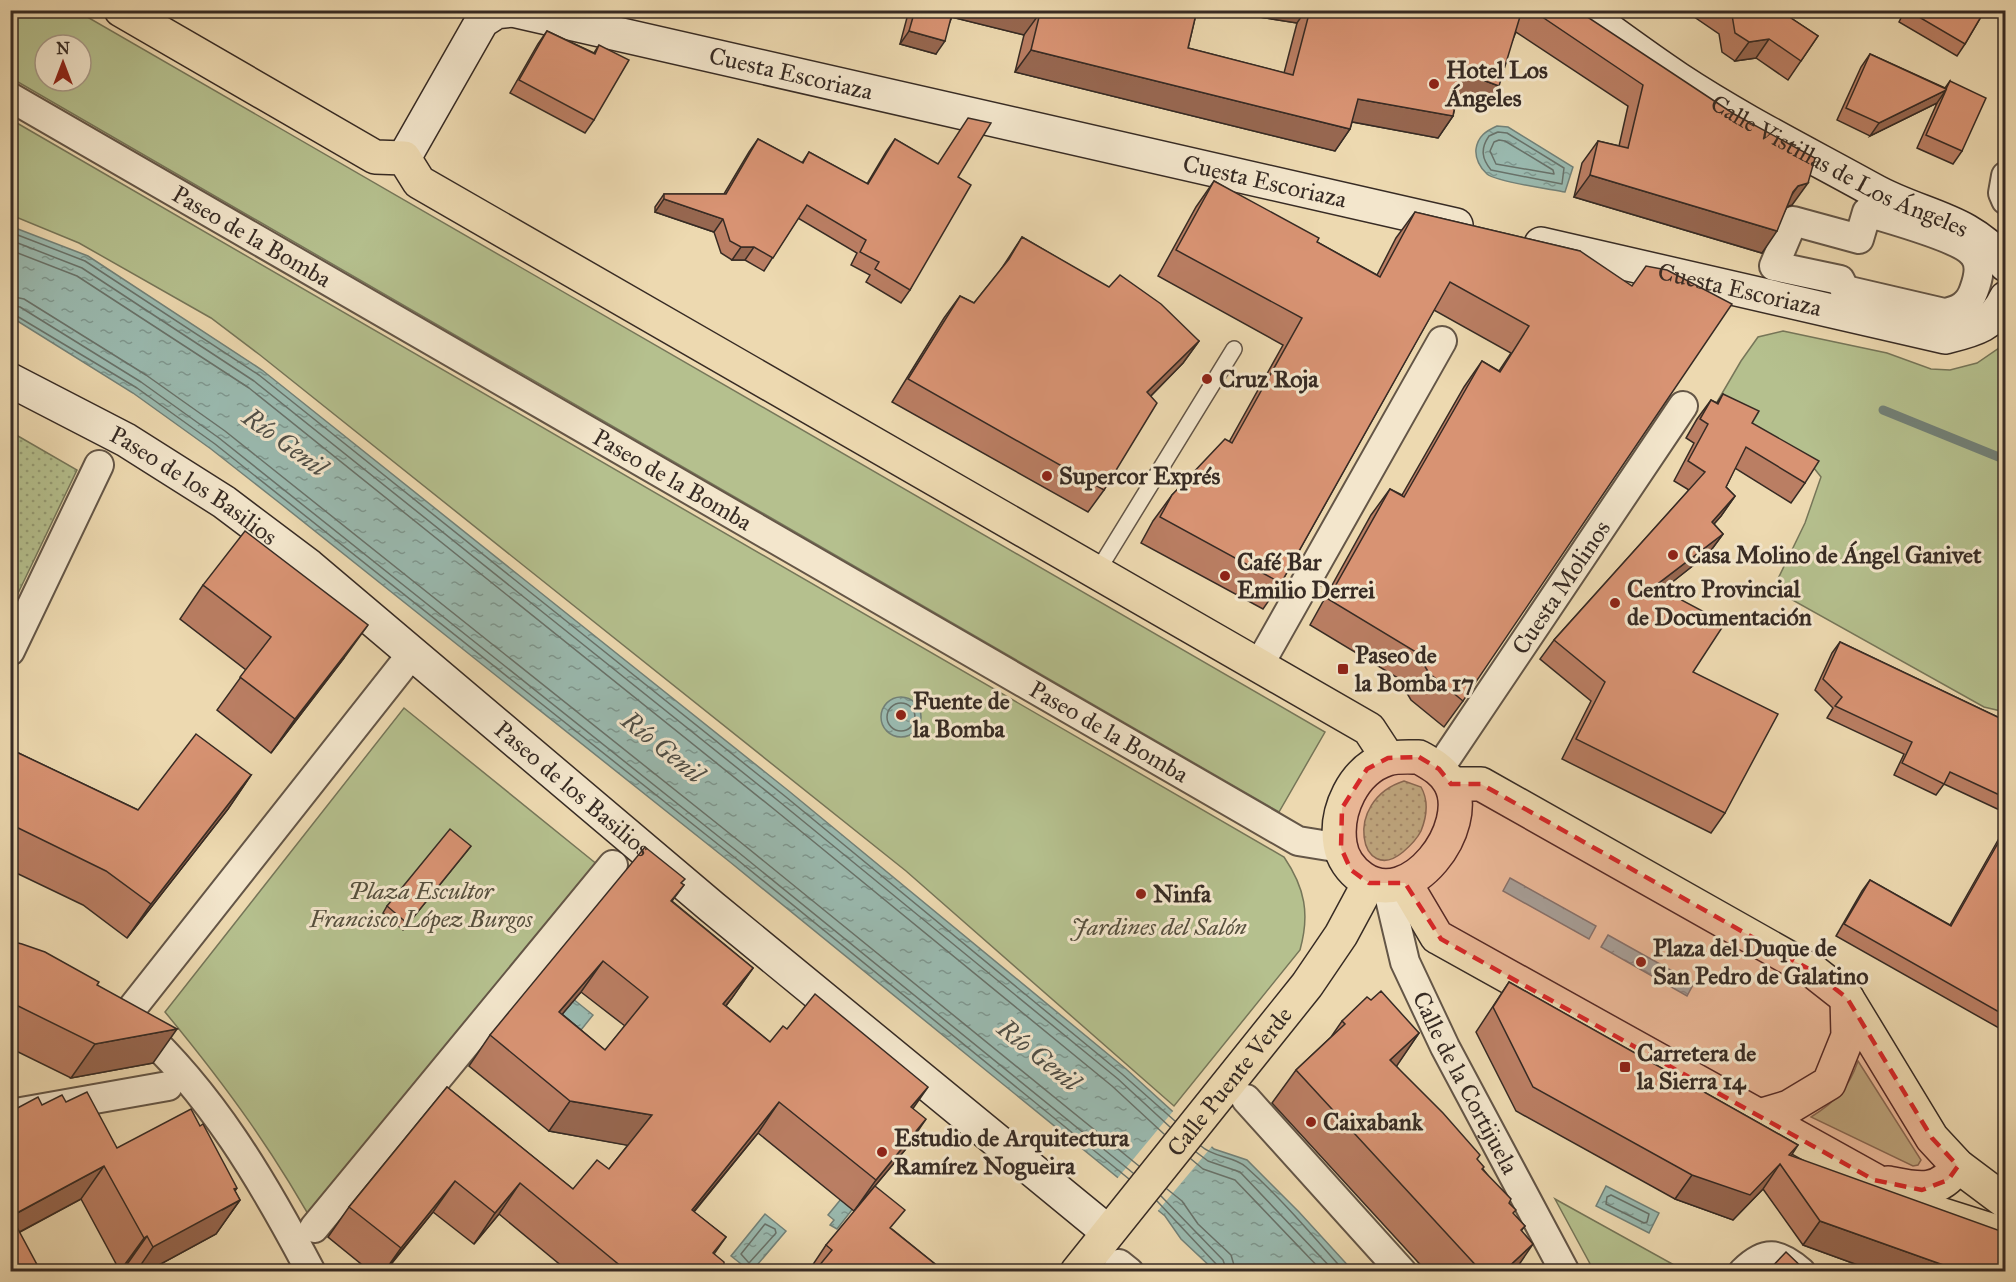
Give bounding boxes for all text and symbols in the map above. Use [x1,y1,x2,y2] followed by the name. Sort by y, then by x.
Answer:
[33,33,93,93] north arrow
[56,39,70,58] text: N
[706,40,876,107] street label: Cuesta Escoriaza
[1444,55,1548,113] place label: Hotel Los Ángeles
[1427,77,1441,91] marker: Hotel Los Ángeles
[1705,88,1974,244] street label: Calle Vistillas de Los Ángeles
[1180,148,1350,215] street label: Cuesta Escoriaza
[167,179,337,295] street label: Paseo de la Bomba
[1655,256,1825,323] street label: Cuesta Escoriaza
[1219,364,1319,394] place label: Cruz Roja
[1200,372,1214,386] marker: Cruz Roja
[236,400,335,485] water label: Río Genil
[105,419,283,552] street label: Paseo de los Basilios
[588,422,758,538] street label: Paseo de la Bomba
[1059,461,1221,491] place label: Supercor Exprés
[1040,469,1054,483] marker: Supercor Exprés
[1505,514,1617,660] street label: Cuesta Molinos
[1685,540,1982,570] place label: Casa Molino de Ángel Ganivet
[1237,547,1375,605] place label: Café Bar Emilio Derrei
[1666,548,1680,562] marker: Casa Molino de Ángel Ganivet
[1218,569,1232,583] marker: Café Bar Emilio Derrei
[1627,574,1812,632] place label: Centro Provincial de Documentación
[1608,596,1622,610] marker: Centro Provincial de Documentación
[1354,640,1474,698] place label: Paseo de la Bomba 17
[1336,662,1350,676] marker: Paseo de la Bomba 17
[1024,674,1194,790] street label: Paseo de la Bomba
[912,686,1010,744] place label: Fuente de la Bomba
[615,704,712,791] water label: Río Genil
[894,708,908,722] marker: Fuente de la Bomba
[488,714,656,863] street label: Paseo de los Basilios
[309,876,534,934] park label: Plaza Escultor Francisco López Burgos
[1153,879,1212,909] place label: Ninfa
[1134,887,1148,901] marker: Ninfa
[1069,912,1247,942] park label: Jardines del Salón
[1653,933,1868,991] place label: Plaza del Duque de San Pedro de Galatino
[1634,955,1648,969] marker: Plaza del Duque de San Pedro de Galatino
[1406,986,1525,1180] street label: Calle de la Cortijuela
[1160,1001,1299,1163] street label: Calle Puente Verde
[991,1012,1088,1099] water label: Río Genil
[1636,1038,1756,1096] place label: Carretera de la Sierra 14
[1618,1060,1632,1074] marker: Carretera de la Sierra 14
[1323,1107,1424,1137] place label: Caixabank
[1304,1115,1318,1129] marker: Caixabank
[894,1123,1130,1181] place label: Estudio de Arquitectura Ramírez Nogueira
[875,1145,889,1159] marker: Estudio de Arquitectura Ramírez Nogueira

